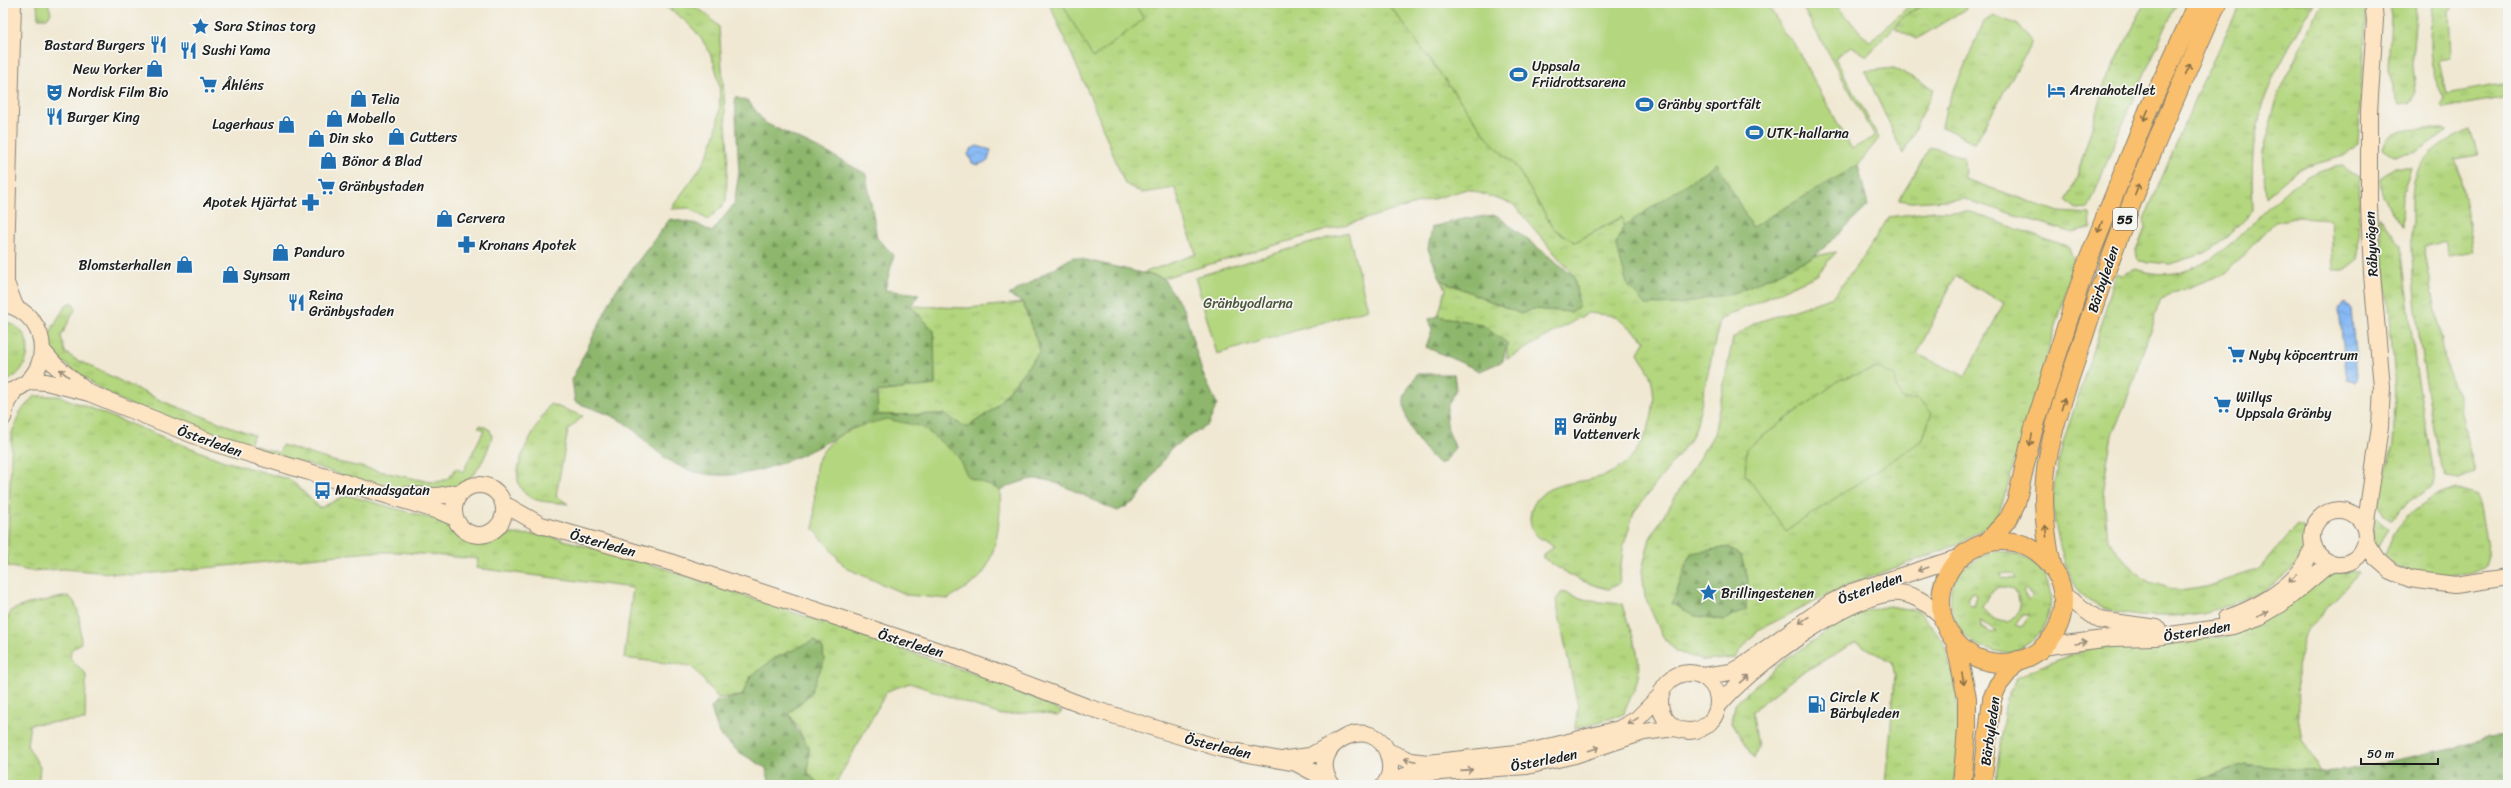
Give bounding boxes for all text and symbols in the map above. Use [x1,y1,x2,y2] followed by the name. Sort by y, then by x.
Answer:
[214,14,316,39] place label: Sara Stinas torg
[191,16,211,36] place icon: Sara Stinas torg
[44,33,146,58] place label: Bastard Burgers
[148,35,168,55] restaurant icon: Bastard Burgers
[202,38,271,63] place label: Sushi Yama
[179,40,199,60] restaurant icon: Sushi Yama
[1532,54,1626,95] place label: Uppsala Friidrottsarena
[73,57,143,82] place label: New Yorker
[145,59,165,79] shop icon: New Yorker
[1509,64,1529,84] sports icon: Uppsala Friidrottsarena
[2185,64,2192,76] one-way arrow
[221,73,264,98] place label: Åhléns
[199,75,219,95] supermarket icon: Åhléns
[2069,78,2156,103] place label: Arenahotellet
[68,80,168,105] place label: Nordisk Film Bio
[2047,80,2067,100] hotel icon: Arenahotellet
[45,82,65,102] theatre icon: Nordisk Film Bio
[371,87,400,112] place label: Telia
[348,89,368,109] shop icon: Telia
[1658,92,1761,117] place label: Gränby sportfält
[1635,94,1655,114] sports icon: Gränby sportfält
[67,105,140,130] place label: Burger King
[347,106,395,131] place label: Mobello
[44,107,64,127] restaurant icon: Burger King
[324,108,344,128] shop icon: Mobello
[2142,108,2150,120] one-way arrow
[212,112,275,137] place label: Lagerhaus
[277,114,297,134] shop icon: Lagerhaus
[1767,121,1849,146] place label: UTK-hallarna
[1744,123,1764,143] sports icon: UTK-hallarna
[410,125,458,150] place label: Cutters
[329,126,373,151] place label: Din sko
[387,127,407,147] shop icon: Cutters
[306,128,326,148] shop icon: Din sko
[342,149,423,174] place label: Bönor & Blad
[319,151,339,171] shop icon: Bönor & Blad
[339,174,424,199] place label: Gränbystaden
[316,176,336,196] supermarket icon: Gränbystaden
[2134,183,2141,195] one-way arrow
[202,190,297,215] place label: Apotek Hjärtat
[300,192,320,212] pharmacy icon: Apotek Hjärtat
[457,206,505,231] place label: Cervera
[434,208,454,228] shop icon: Cervera
[2113,208,2137,230] road number: 55
[2357,210,2386,277] street label: Råbyvägen
[2096,221,2104,233] one-way arrow
[479,233,577,258] place label: Kronans Apotek
[456,235,476,255] pharmacy icon: Kronans Apotek
[294,240,345,265] place label: Panduro
[271,242,291,262] shop icon: Panduro
[2080,242,2127,316] street label: Bärbyleden
[78,253,171,278] place label: Blomsterhallen
[174,255,194,275] shop icon: Blomsterhallen
[243,263,290,288] place label: Synsam
[220,265,240,285] shop icon: Synsam
[309,283,394,324] place label: Reina Gränbystaden
[1203,291,1293,316] park label: Gränbyodlarna
[286,293,306,313] restaurant icon: Reina Gränbystaden
[2249,343,2358,368] place label: Nyby köpcentrum
[2226,345,2246,365] supermarket icon: Nyby köpcentrum
[59,369,70,377] one-way arrow
[2236,385,2332,426] place label: Willys Uppsala Gränby
[2213,395,2233,415] supermarket icon: Willys Uppsala Gränby
[2060,398,2067,411] one-way arrow
[1573,406,1641,447] place label: Gränby Vattenverk
[1550,416,1570,436] building icon: Gränby Vattenverk
[174,418,246,465] street label: Österleden
[2026,433,2034,446] one-way arrow
[335,478,430,503] place label: Marknadsgatan
[312,480,332,500] bus stop icon: Marknadsgatan
[567,522,639,565] street label: Österleden
[2042,525,2049,538] one-way arrow
[1834,565,1907,612] street label: Österleden
[1917,565,1929,573] one-way arrow
[2288,574,2298,583] one-way arrow
[1721,581,1814,606] place label: Brillingestenen
[1698,583,1718,603] place icon: Brillingestenen
[2257,610,2269,618] one-way arrow
[2162,614,2233,649] street label: Österleden
[1799,616,1810,624] one-way arrow
[875,622,947,665] street label: Österleden
[2074,639,2087,647] one-way arrow
[1959,673,1967,686] one-way arrow
[1740,674,1751,683] one-way arrow
[1830,685,1900,726] place label: Circle K Bärbyleden
[1973,694,2008,767] street label: Bärbyleden
[1807,695,1827,715] fuel station icon: Circle K Bärbyleden
[1627,718,1639,726] one-way arrow
[1182,726,1254,767] street label: Österleden
[2361,740,2438,766] scale bar
[1509,742,1580,779] street label: Österleden
[2367,743,2394,765] text: 50 m
[1588,744,1600,752] one-way arrow
[1404,756,1417,764] one-way arrow
[1460,767,1473,774] one-way arrow

